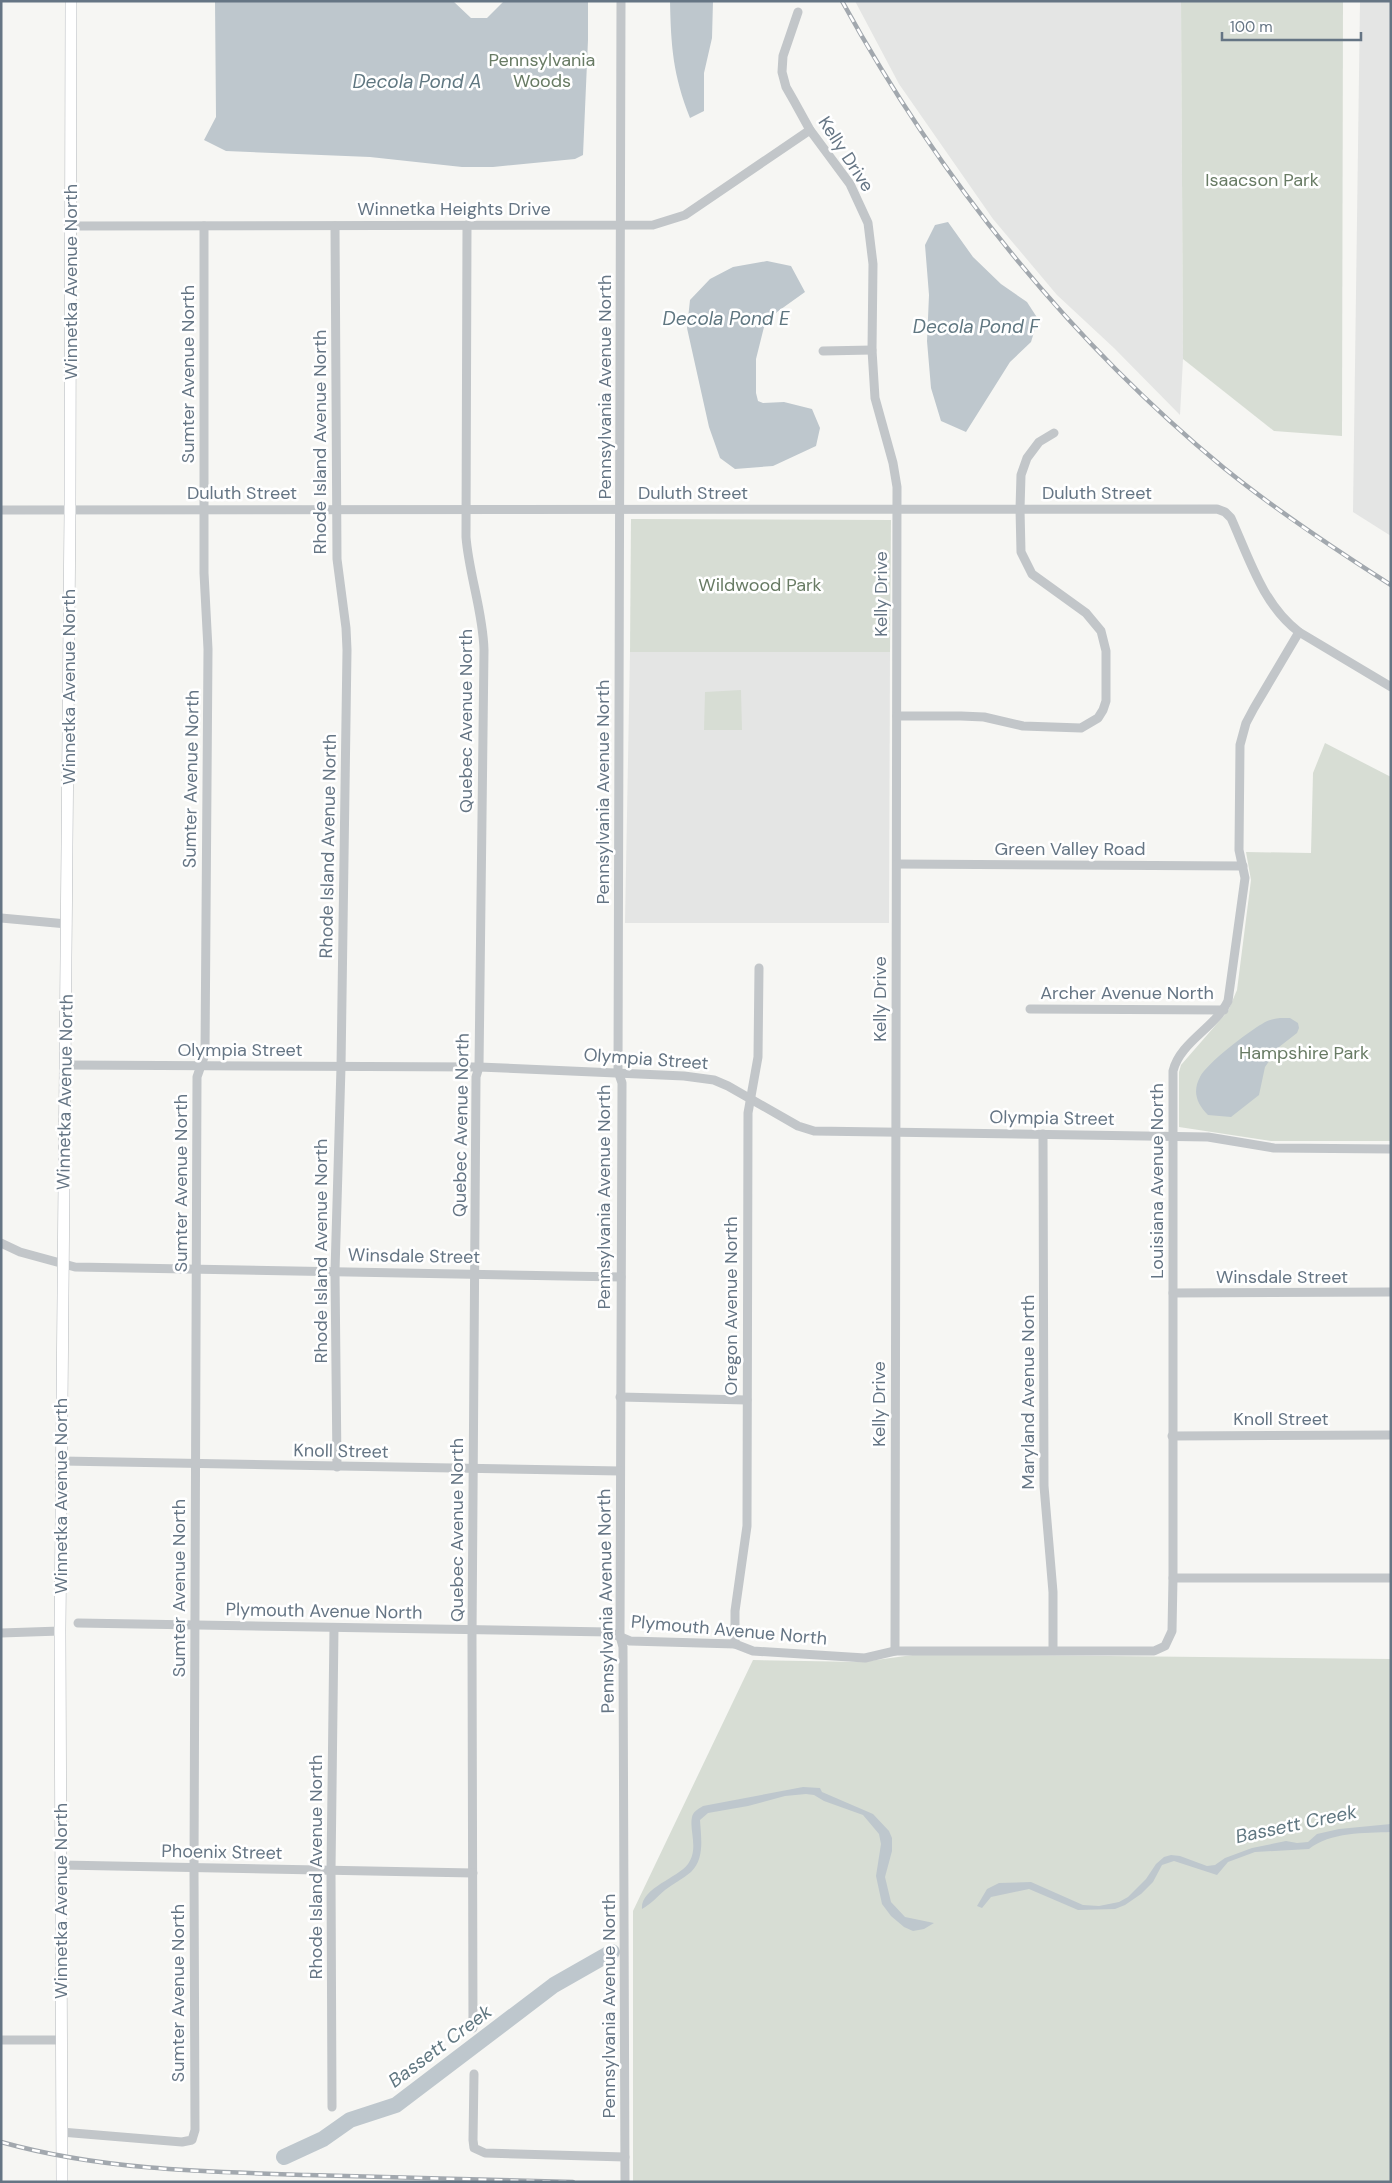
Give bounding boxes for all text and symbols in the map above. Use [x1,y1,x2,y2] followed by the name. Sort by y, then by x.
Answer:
[1222,10,1361,42] scale bar
[1230,17,1273,37] text: 100 m
[489,48,595,93] park label: Pennsylvania Woods
[352,69,482,94] water label: Decola Pond A
[813,112,879,196] street label: Kelly Drive
[1205,168,1319,192] park label: Isaacson Park
[59,184,83,380] street label: Winnetka Avenue North
[357,197,551,221] street label: Winnetka Heights Drive
[593,275,617,499] street label: Pennsylvania Avenue North
[176,285,200,463] street label: Sumter Avenue North
[663,306,790,331] water label: Decola Pond E
[913,314,1040,339] water label: Decola Pond F
[308,330,332,554] street label: Rhode Island Avenue North
[187,481,297,505] street label: Duluth Street
[638,481,748,505] street label: Duluth Street
[1042,481,1152,505] street label: Duluth Street
[869,551,893,637] street label: Kelly Drive
[698,573,822,597] park label: Wildwood Park
[57,589,81,785] street label: Winnetka Avenue North
[454,629,478,813] street label: Quebec Avenue North
[591,680,615,904] street label: Pennsylvania Avenue North
[177,690,205,868] street label: Sumter Avenue North
[314,734,342,958] street label: Rhode Island Avenue North
[995,837,1145,861] street label: Green Valley Road
[868,956,892,1042] street label: Kelly Drive
[1040,981,1214,1005] street label: Archer Avenue North
[51,994,79,1190] street label: Winnetka Avenue North
[447,1033,475,1217] street label: Quebec Avenue North
[177,1038,303,1062] street label: Olympia Street
[1239,1041,1369,1065] park label: Hampshire Park
[583,1043,709,1075] street label: Olympia Street
[1145,1083,1169,1279] street label: Louisiana Avenue North
[592,1085,616,1309] street label: Pennsylvania Avenue North
[169,1094,193,1272] street label: Sumter Avenue North
[989,1105,1115,1131] street label: Olympia Street
[309,1139,333,1363] street label: Rhode Island Avenue North
[719,1216,743,1396] street label: Oregon Avenue North
[348,1243,480,1269] street label: Winsdale Street
[1216,1265,1348,1289] street label: Winsdale Street
[1016,1295,1040,1489] street label: Maryland Avenue North
[867,1361,891,1447] street label: Kelly Drive
[49,1398,73,1594] street label: Winnetka Avenue North
[1233,1407,1329,1431] street label: Knoll Street
[293,1438,389,1464] street label: Knoll Street
[445,1438,469,1622] street label: Quebec Avenue North
[592,1488,620,1714] street label: Pennsylvania Avenue North
[167,1499,191,1677] street label: Sumter Avenue North
[225,1597,423,1625] street label: Plymouth Avenue North
[630,1609,828,1651] street label: Plymouth Avenue North
[304,1755,328,1979] street label: Rhode Island Avenue North
[1233,1799,1359,1849] water label: Bassett Creek
[49,1803,73,1999] street label: Winnetka Avenue North
[161,1839,283,1865] street label: Phoenix Street
[597,1894,621,2118] street label: Pennsylvania Avenue North
[166,1904,190,2082] street label: Sumter Avenue North
[383,1999,497,2093] water label: Bassett Creek

